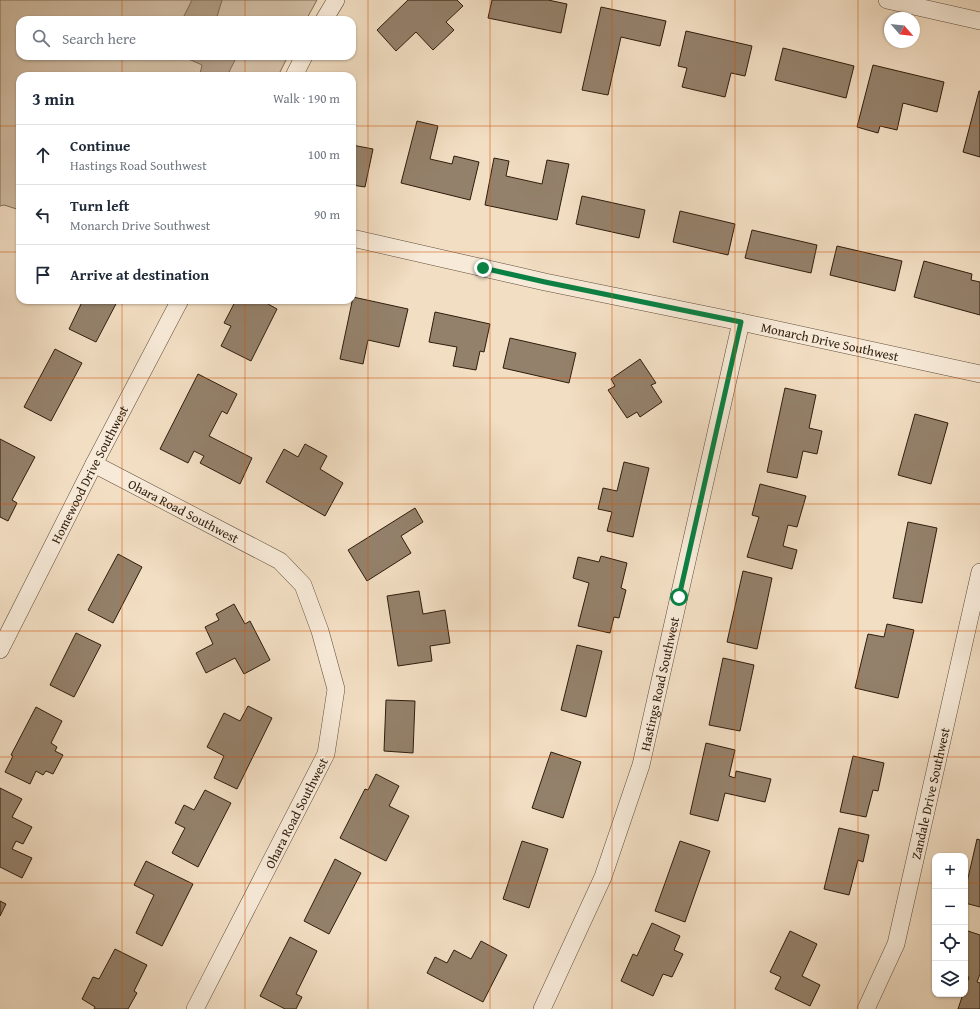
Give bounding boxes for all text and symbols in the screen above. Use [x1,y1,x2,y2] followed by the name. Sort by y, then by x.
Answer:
[884,12,920,48] north arrow
[16,16,356,60] search box
[30,27,52,49] icon: search
[62,28,136,49] text: Search here
[32,86,74,111] text: 3 min
[273,89,340,108] text: Walk · 190 m
[70,135,131,156] text: Continue
[32,144,54,166] icon: ahead
[308,145,340,164] text: 100 m
[70,156,207,175] text: Hastings Road Southwest
[70,195,129,216] text: Turn left
[32,204,54,226] icon: left
[314,205,340,224] text: 90 m
[70,216,210,235] text: Monarch Drive Southwest
[474,259,492,277] route end
[32,264,54,286] icon: arrive
[70,264,209,285] text: Arrive at destination
[759,318,901,366] street label: Monarch Drive Southwest
[46,402,133,547] street label: Homewood Drive Southwest
[125,474,242,548] street label: Ohara Road Southwest
[670,588,688,606] route start
[635,615,684,753] street label: Hastings Road Southwest
[906,725,955,861] street label: Zandale Drive Southwest
[260,754,333,872] street label: Ohara Road Southwest
[932,853,968,997] map controls
[932,853,968,889] button: +
[932,889,968,925] button: −
[932,925,968,961] button: locate
[932,961,968,997] button: layers

